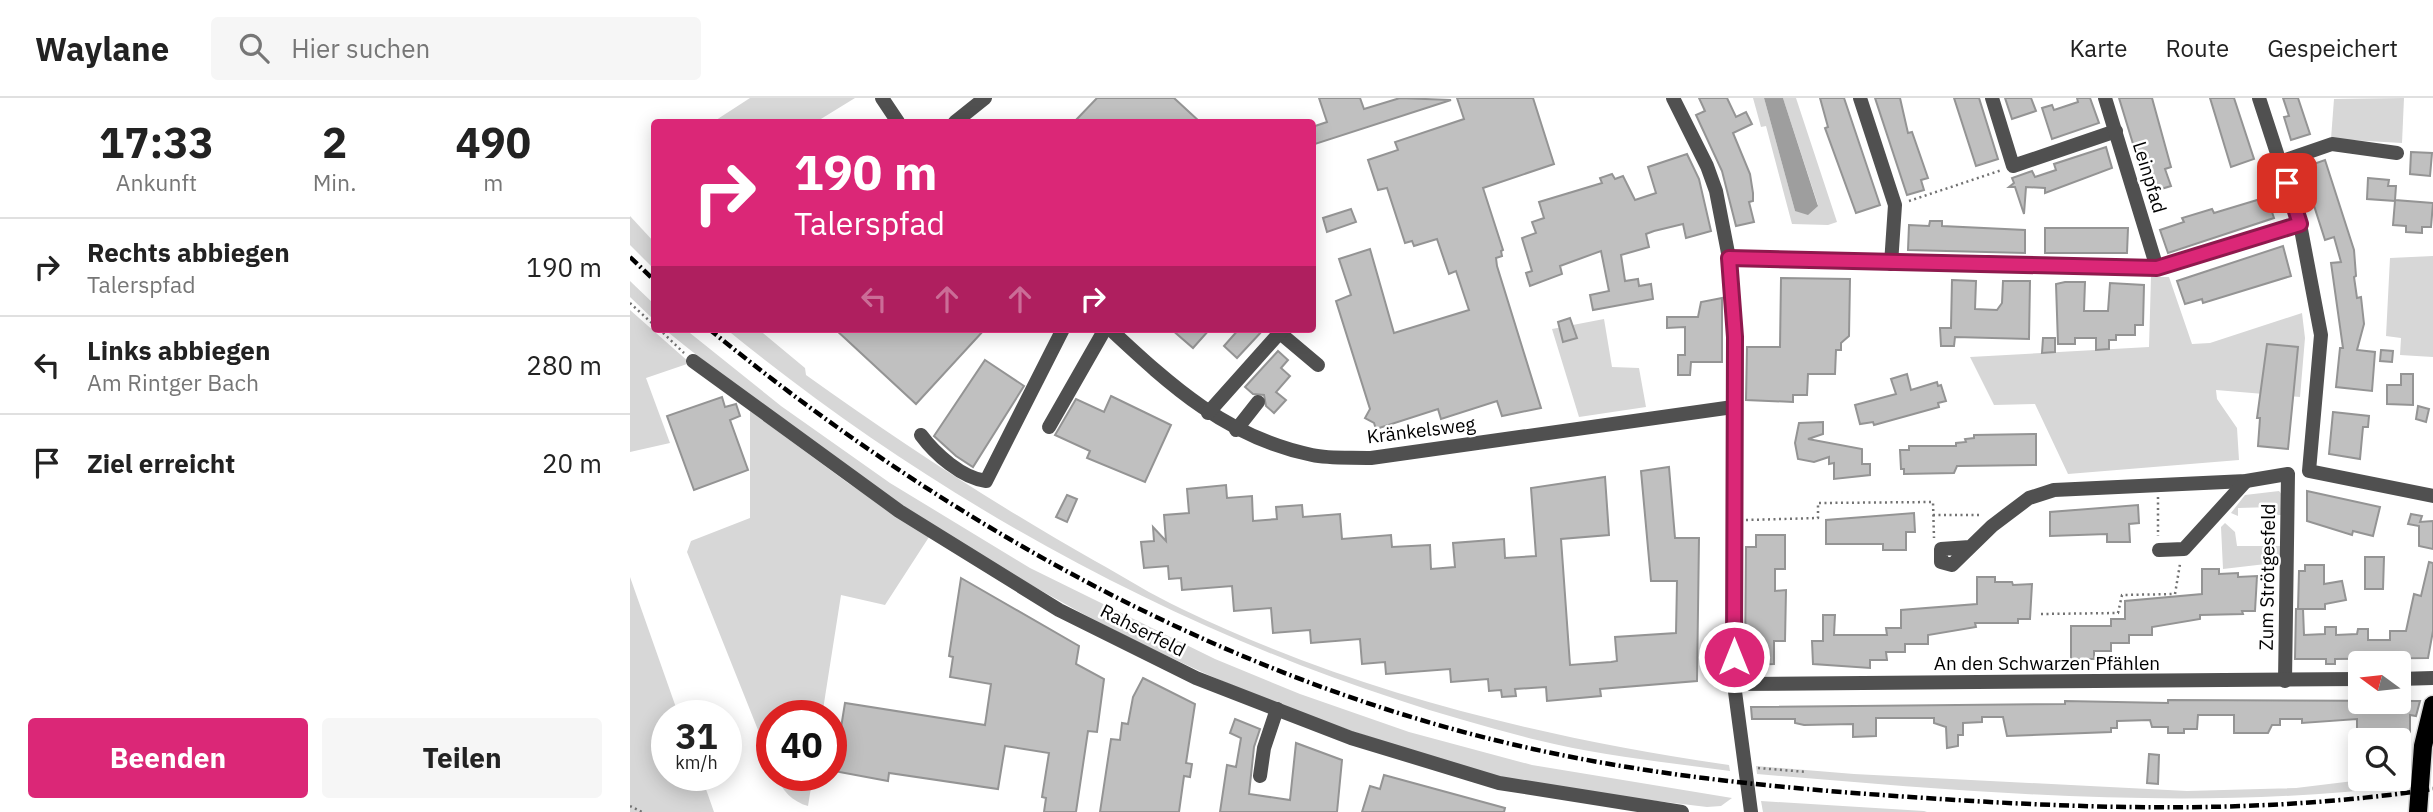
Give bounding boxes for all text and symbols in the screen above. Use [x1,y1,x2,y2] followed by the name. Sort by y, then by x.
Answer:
[211,17,701,80] search box
[35,27,169,70] text: Waylane
[235,29,273,67] icon: search
[291,31,430,65] text: Hier suchen
[2069,32,2128,64] text: Karte
[2166,32,2229,64] text: Route
[2267,32,2398,64] text: Gespeichert
[99,115,214,170] text: 17:33
[322,115,347,170] text: 2
[455,115,531,170] text: 490
[2128,138,2172,216] street label: Leinpfad
[794,140,938,203] text: 190 m
[679,147,770,238] icon: right
[2257,153,2317,213] pin
[2268,164,2306,202] icon: arrive
[116,167,197,197] text: Ankunft
[313,167,356,197] text: Min.
[483,167,503,197] text: m
[794,202,945,244] text: Talerspfad
[87,235,290,269] text: Rechts abbiegen
[28,248,66,286] icon: right
[526,250,602,284] text: 190 m
[87,269,196,299] text: Talerspfad
[855,280,893,318] icon: left
[928,280,966,318] icon: ahead
[1001,280,1039,318] icon: ahead
[1074,280,1112,318] icon: right
[87,333,270,367] text: Links abbiegen
[28,346,66,384] icon: left
[526,348,602,382] text: 280 m
[87,367,259,397] text: Am Rintger Bach
[1365,411,1477,449] street label: Kränkelsweg
[28,444,66,482] icon: arrive
[87,446,235,480] text: Ziel erreicht
[542,446,602,480] text: 20 m
[2254,503,2280,651] street label: Zum Strötgesfeld
[1096,598,1190,662] street label: Rahserfeld
[1697,620,1771,694] position arrow
[1934,651,2160,675] street label: An den Schwarzen Pfählen
[2348,651,2412,714] north arrow
[2348,651,2411,791] map controls
[756,700,847,791] speed limit sign: 40
[675,713,718,759] text: 31
[28,718,308,798] button: Beenden
[322,718,602,798] button: Teilen
[2348,728,2411,791] button: search
[675,751,718,774] text: km/h

